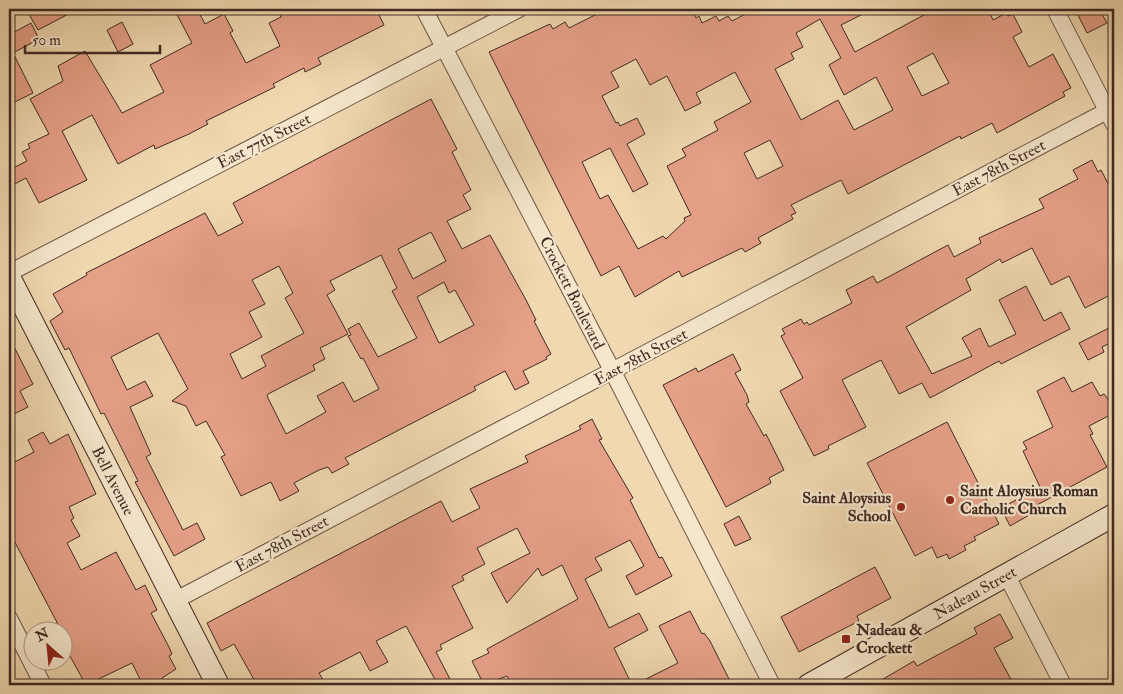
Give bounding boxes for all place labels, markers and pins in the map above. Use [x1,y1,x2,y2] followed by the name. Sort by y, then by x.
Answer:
[960,481,1099,519] place label: Saint Aloysius Roman Catholic Church
[802,488,892,526] place label: Saint Aloysius School
[944,494,956,506] marker: Saint Aloysius Roman Catholic Church
[895,501,907,513] marker: Saint Aloysius School
[855,620,923,658] place label: Nadeau & Crockett
[840,633,852,645] marker: Nadeau & Crockett

